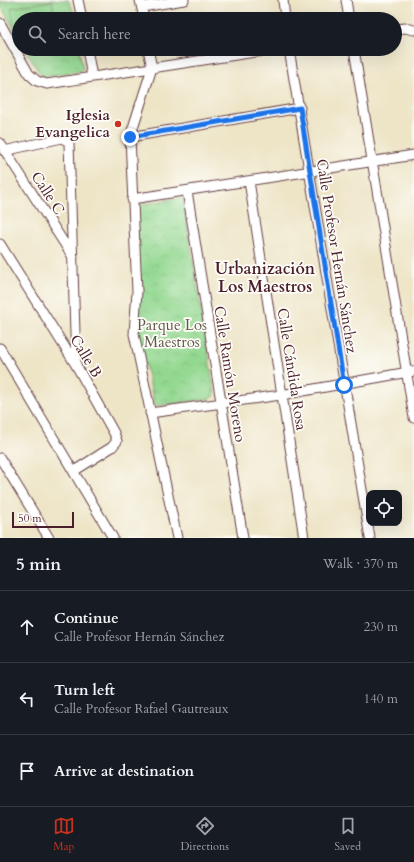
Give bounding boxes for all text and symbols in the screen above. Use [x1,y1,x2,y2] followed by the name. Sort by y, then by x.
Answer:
[12,12,402,56] search box
[26,23,48,45] icon: search
[58,24,131,44] text: Search here
[35,105,111,142] place label: Iglesia Evangelica
[113,119,123,129] marker: Iglesia Evangelica
[121,128,139,146] route end
[312,157,362,355] street label: Calle Profesor Hernán Sánchez
[27,167,69,219] street label: Calle C
[215,258,316,298] district label: Urbanización Los Maestros
[209,304,251,444] street label: Calle Ramón Moreno
[272,306,312,432] street label: Calle Cándida Rosa
[137,315,207,352] park label: Parque Los Maestros
[65,331,107,381] street label: Calle B
[335,376,353,394] route start
[366,490,402,526] map controls
[366,490,402,526] button: locate
[12,510,74,529] scale bar
[18,511,42,526] text: 50 m
[16,553,61,576] text: 5 min
[323,555,398,573] text: Walk · 370 m
[54,608,119,628] text: Continue
[16,616,38,638] icon: ahead
[364,618,398,636] text: 230 m
[54,628,224,646] text: Calle Profesor Hernán Sánchez
[54,680,115,700] text: Turn left
[16,688,38,710] icon: left
[364,690,398,708] text: 140 m
[54,700,228,718] text: Calle Profesor Rafael Gautreaux
[16,760,38,782] icon: arrive
[54,761,194,781] text: Arrive at destination
[53,815,75,854] tab: Map
[180,815,229,854] tab: Directions
[335,815,361,854] tab: Saved

